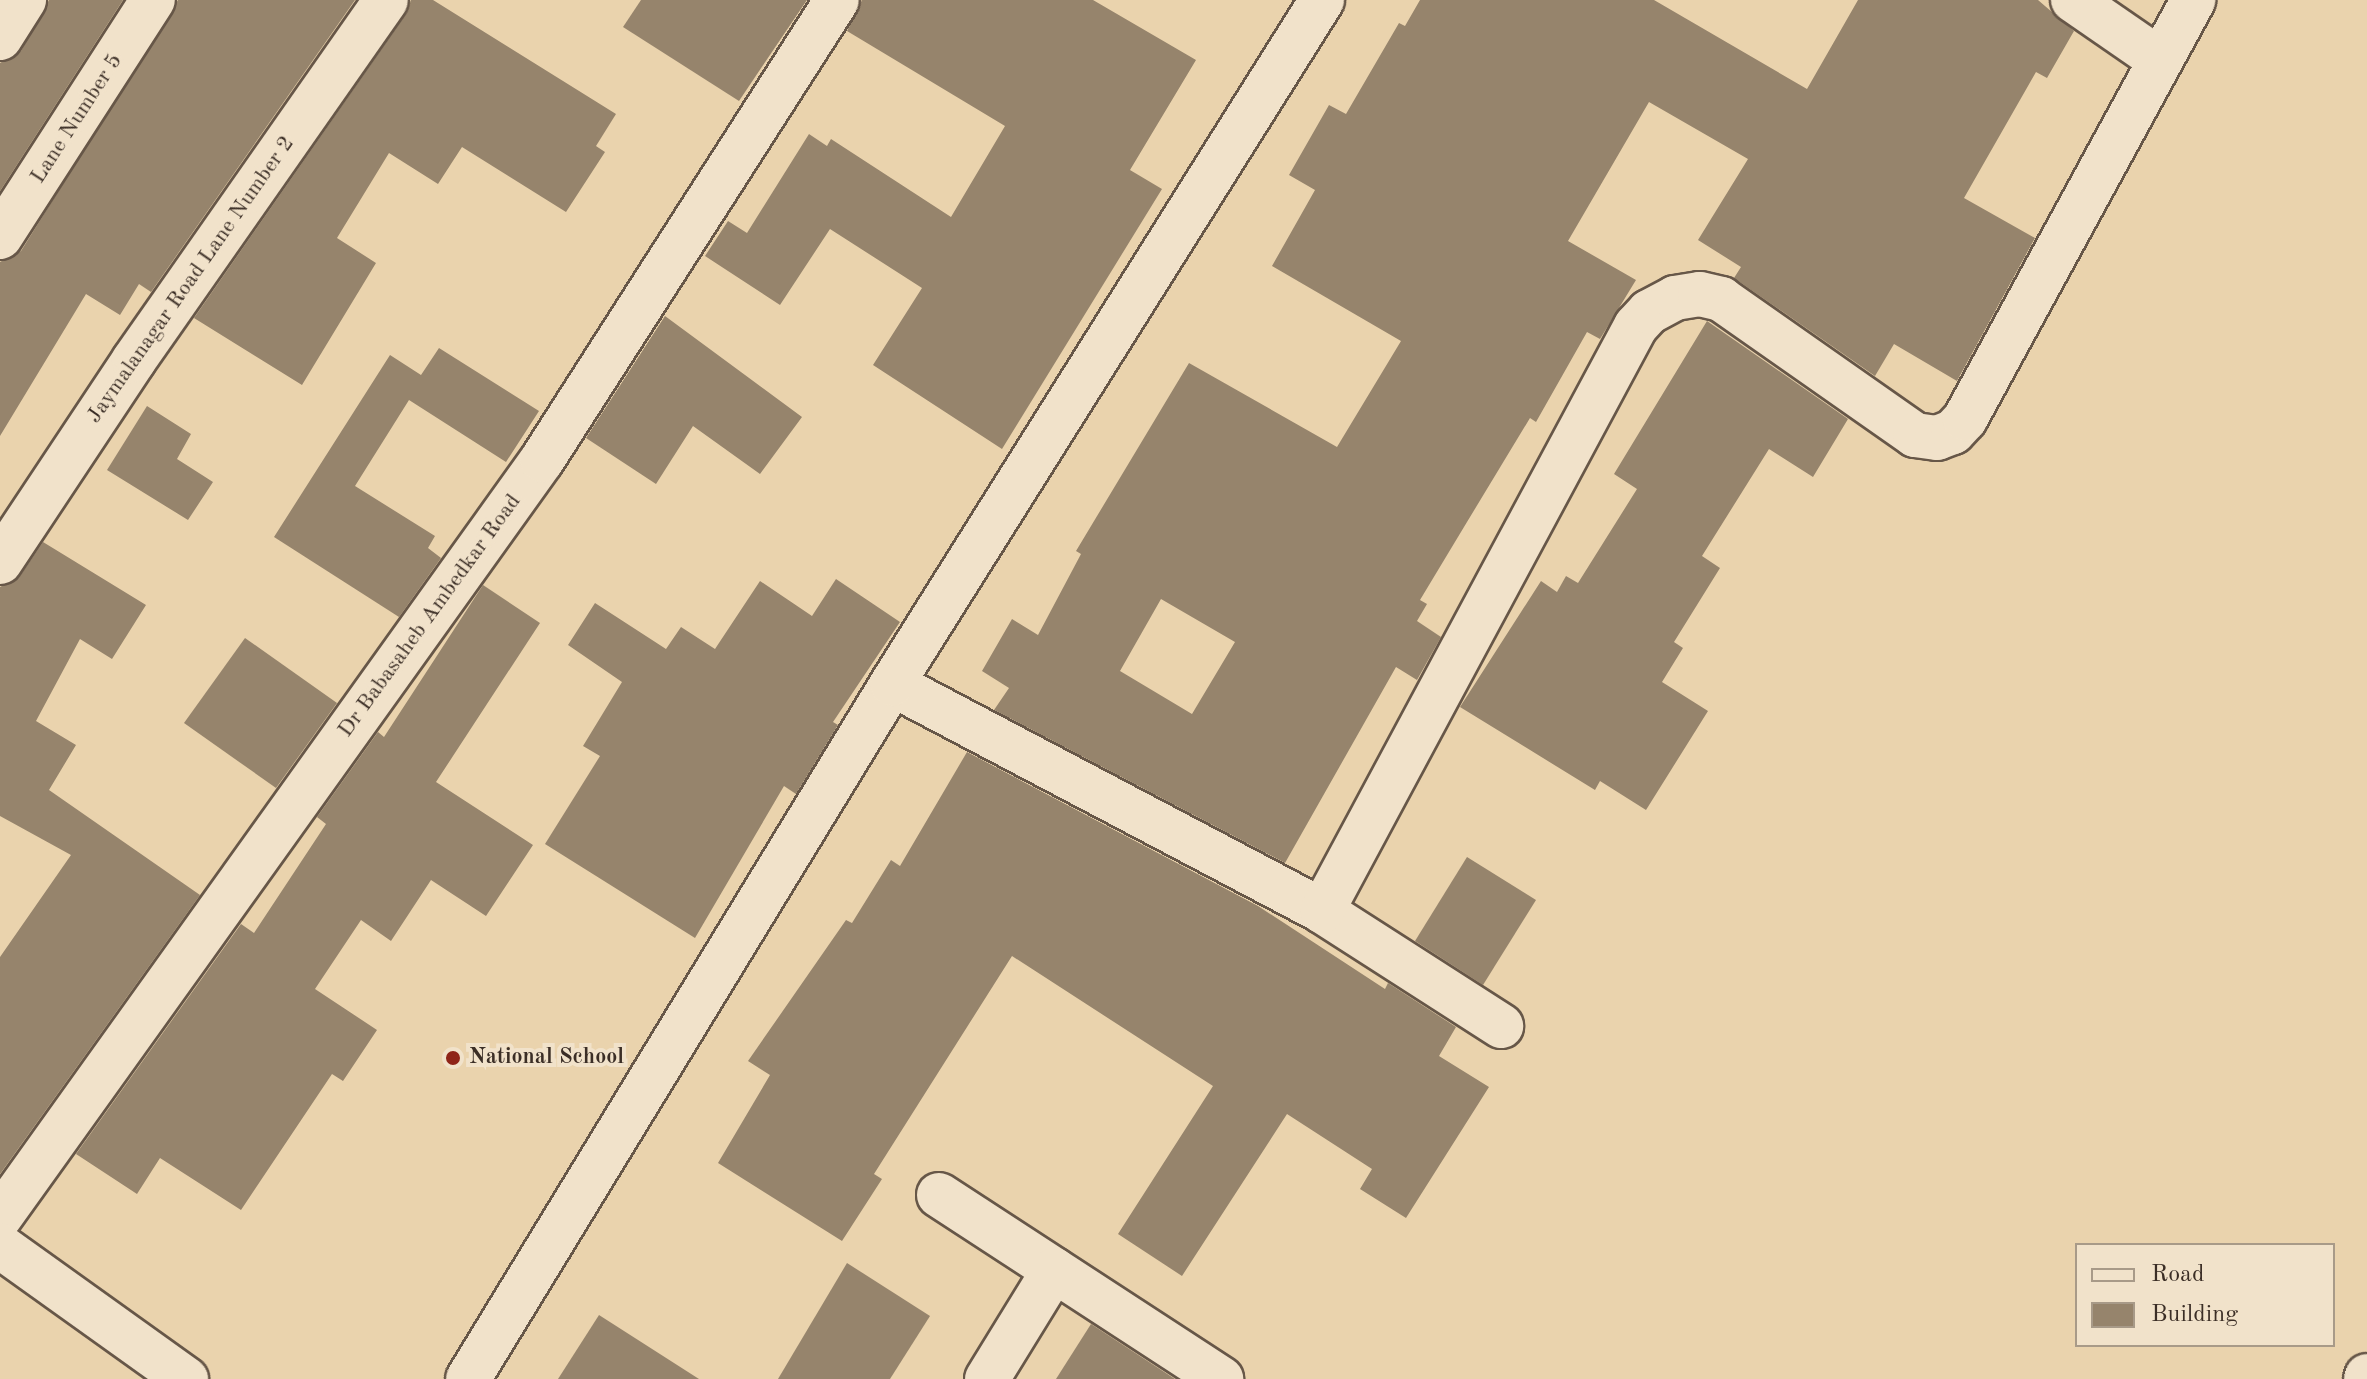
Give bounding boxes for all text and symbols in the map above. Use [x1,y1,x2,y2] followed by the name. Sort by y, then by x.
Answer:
[25,49,129,189] street label: Lane Number 5
[81,131,301,429] street label: Jaymalanagar Road Lane Number 2
[333,489,527,743] street label: Dr Babasaheb Ambedkar Road
[469,1045,624,1071] place label: National School
[444,1049,462,1067] marker: National School
[2075,1243,2335,1347] legend
[2151,1263,2204,1287] text: Road
[2151,1303,2238,1327] text: Building

